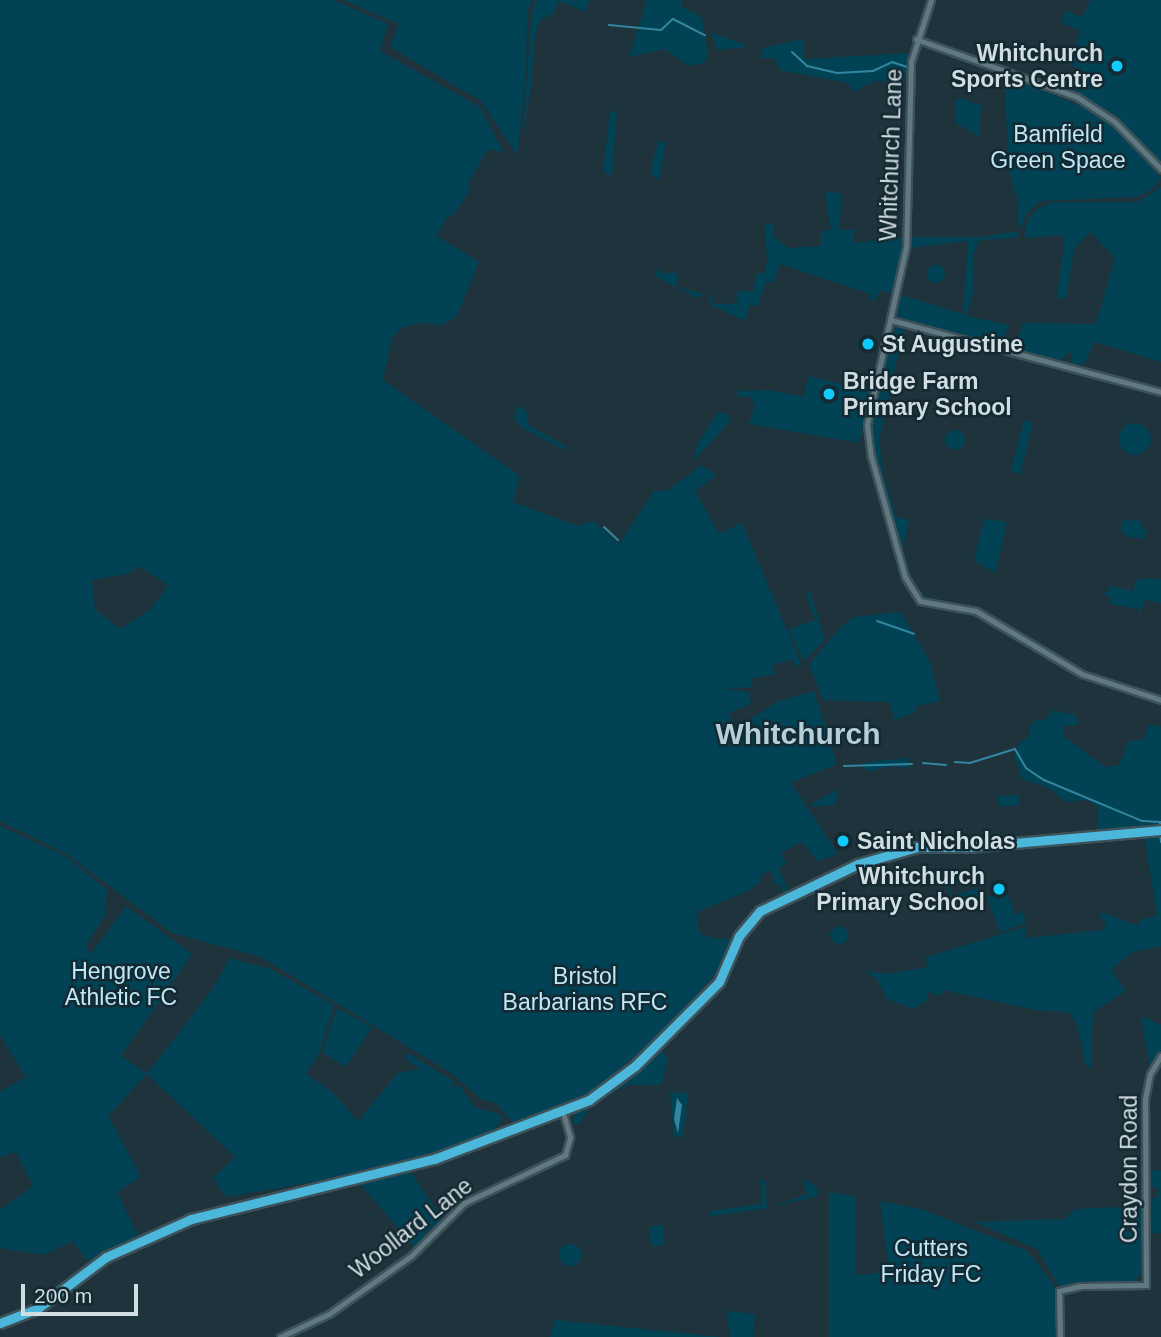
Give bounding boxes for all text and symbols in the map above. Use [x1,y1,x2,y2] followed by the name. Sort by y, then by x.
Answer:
[951,39,1103,93] place label: Whitchurch Sports Centre
[1109,58,1125,74] marker: Whitchurch Sports Centre
[874,68,908,242] street label: Whitchurch Lane
[990,120,1126,174] park label: Bamfield Green Space
[882,330,1024,358] place label: St Augustine
[860,336,876,352] marker: St Augustine
[843,367,1012,421] place label: Bridge Farm Primary School
[821,386,837,402] marker: Bridge Farm Primary School
[716,716,880,752] district label: Whitchurch
[857,827,1015,855] place label: Saint Nicholas
[835,833,851,849] marker: Saint Nicholas
[816,862,985,916] place label: Whitchurch Primary School
[991,881,1007,897] marker: Whitchurch Primary School
[65,957,177,1011] park label: Hengrove Athletic FC
[503,962,667,1016] park label: Bristol Barbarians RFC
[1115,1095,1143,1243] street label: Craydon Road
[344,1172,478,1284] street label: Woollard Lane
[881,1234,981,1288] park label: Cutters Friday FC
[24,1270,142,1314] scale bar
[34,1284,92,1307] text: 200 m

